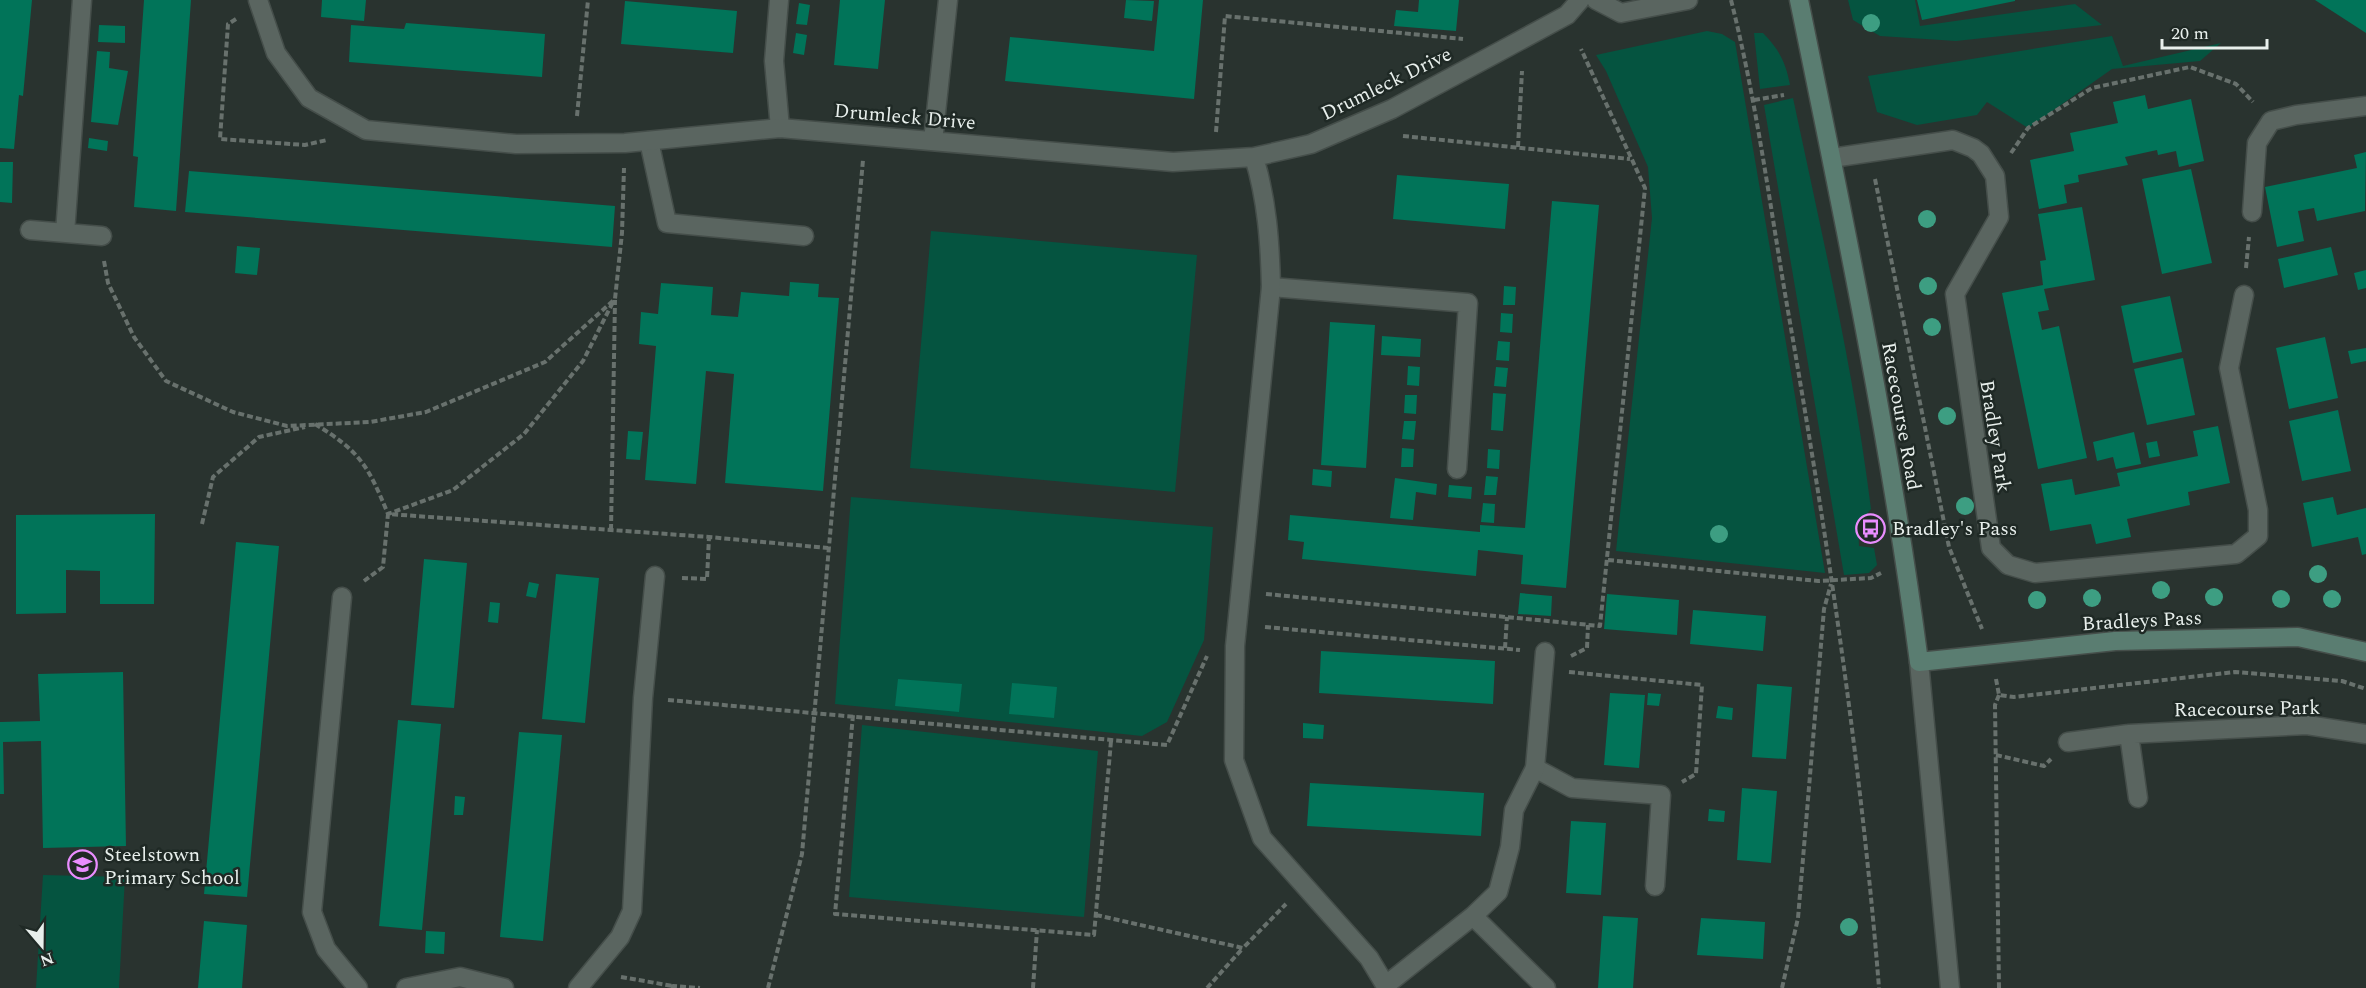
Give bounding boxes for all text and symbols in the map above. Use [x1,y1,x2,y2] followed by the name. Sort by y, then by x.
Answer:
[2162,12,2267,50] scale bar
[2171,20,2209,47] text: 20 m
[1316,39,1457,129] street label: Drumleck Drive
[833,96,977,138] street label: Drumleck Drive
[1873,340,1929,493] street label: Racecourse Road
[1971,378,2019,495] street label: Bradley Park
[1855,512,1887,544] bus stop icon: Bradley's Pass
[1892,514,2017,544] place label: Bradley's Pass
[2081,603,2203,639] street label: Bradleys Pass
[2173,693,2321,725] street label: Racecourse Park
[104,840,240,893] place label: Steelstown Primary School
[67,849,99,881] school or university icon: Steelstown Primary School
[12,916,72,976] north arrow
[37,946,57,973] text: N

